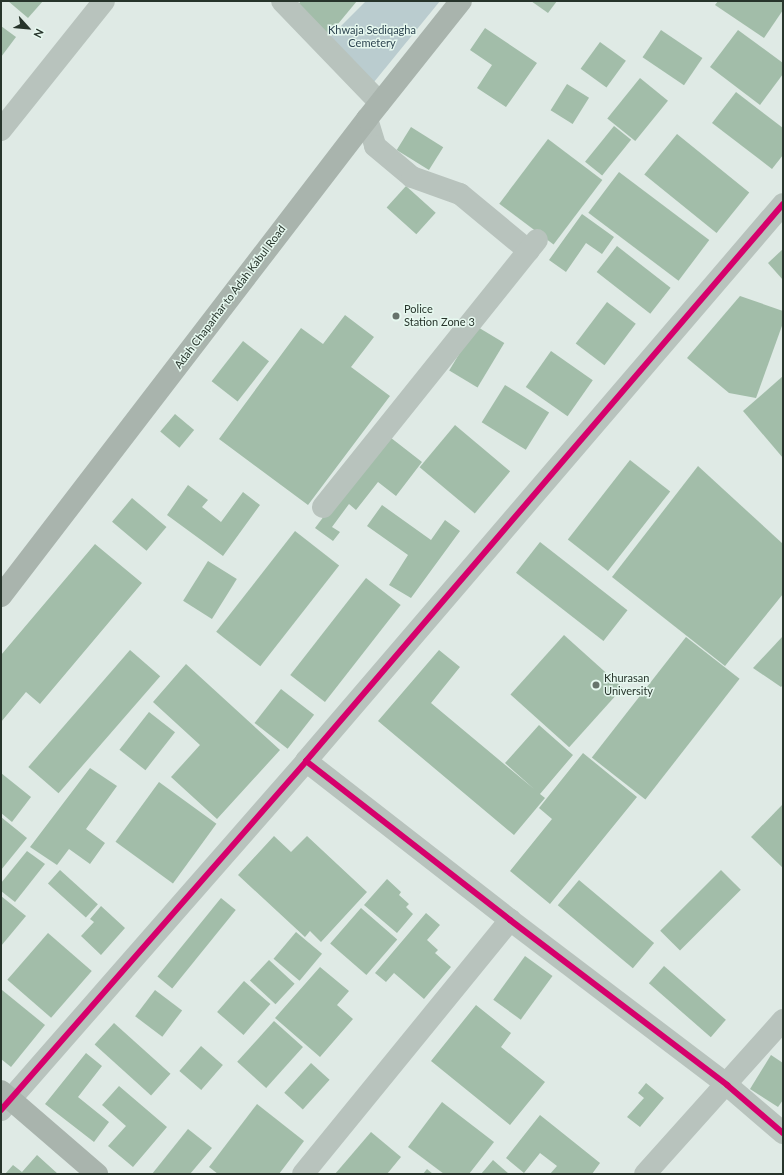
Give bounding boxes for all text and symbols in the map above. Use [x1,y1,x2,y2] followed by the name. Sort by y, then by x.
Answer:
[8,8,48,48] north arrow
[328,24,416,50] park label: Khwaja Sediqagha Cemetery
[31,27,47,40] text: N
[172,222,288,372] street label: Adah Chaparhar to Adah Kabul Road
[404,303,475,329] place label: Police Station Zone 3
[391,311,401,321] marker: Police Station Zone 3
[604,672,653,698] place label: Khurasan University
[591,680,601,690] marker: Khurasan University

